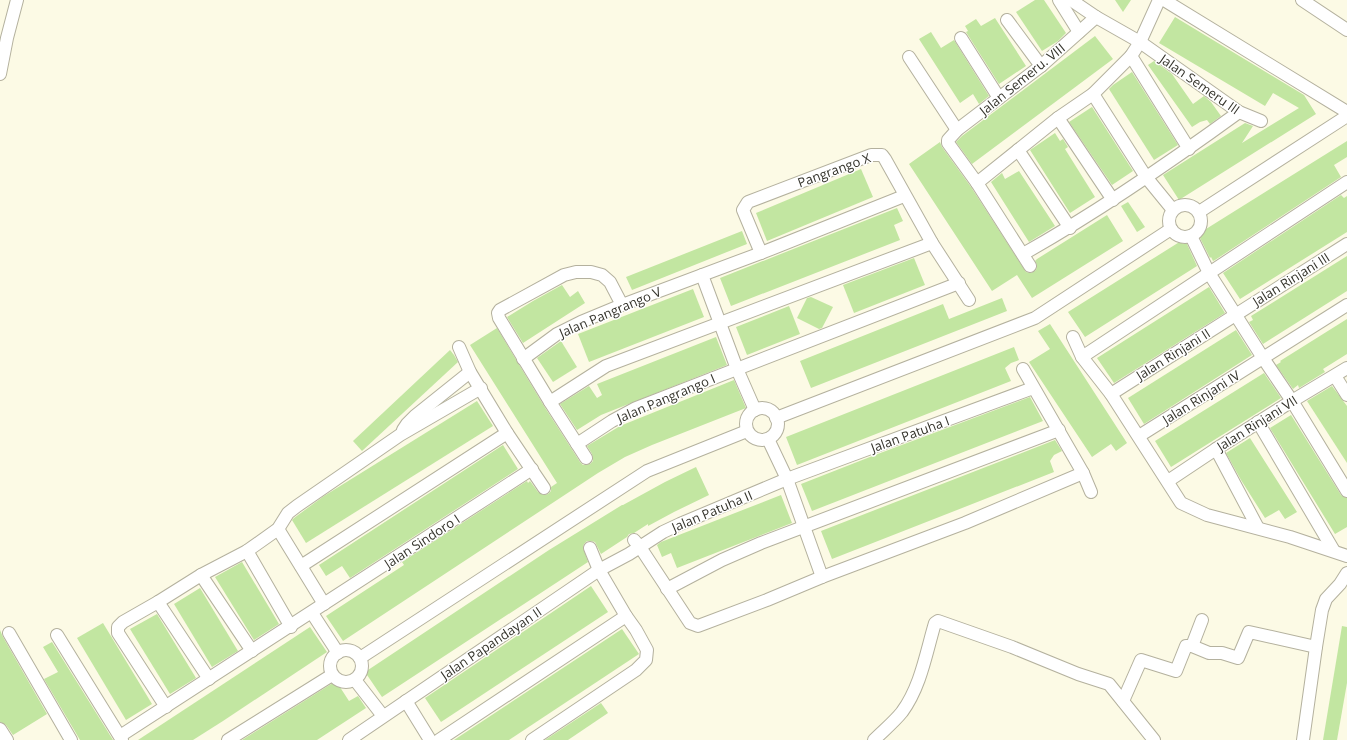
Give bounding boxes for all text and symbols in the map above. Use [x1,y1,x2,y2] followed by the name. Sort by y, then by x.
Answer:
[974,39,1068,120] street label: Jalan Semeru. VIII
[1155,49,1244,118] street label: Jalan Semeru III
[795,148,873,192] street label: Pangrango X
[1247,248,1333,311] street label: Jalan Rinjani III
[554,282,664,342] street label: Jalan Pangrango V
[1131,324,1213,385] street label: Jalan Rinjani II
[1157,366,1243,429] street label: Jalan Rinjani IV
[612,369,718,428] street label: Jalan Pangrango I
[1212,391,1301,456] street label: Jalan Rinjani VII
[866,411,952,457] street label: Jalan Patuha I
[667,486,755,537] street label: Jalan Patuha II
[379,510,463,573] street label: Jalan Sindoro I
[435,602,545,685] street label: Jalan Papandayan II

